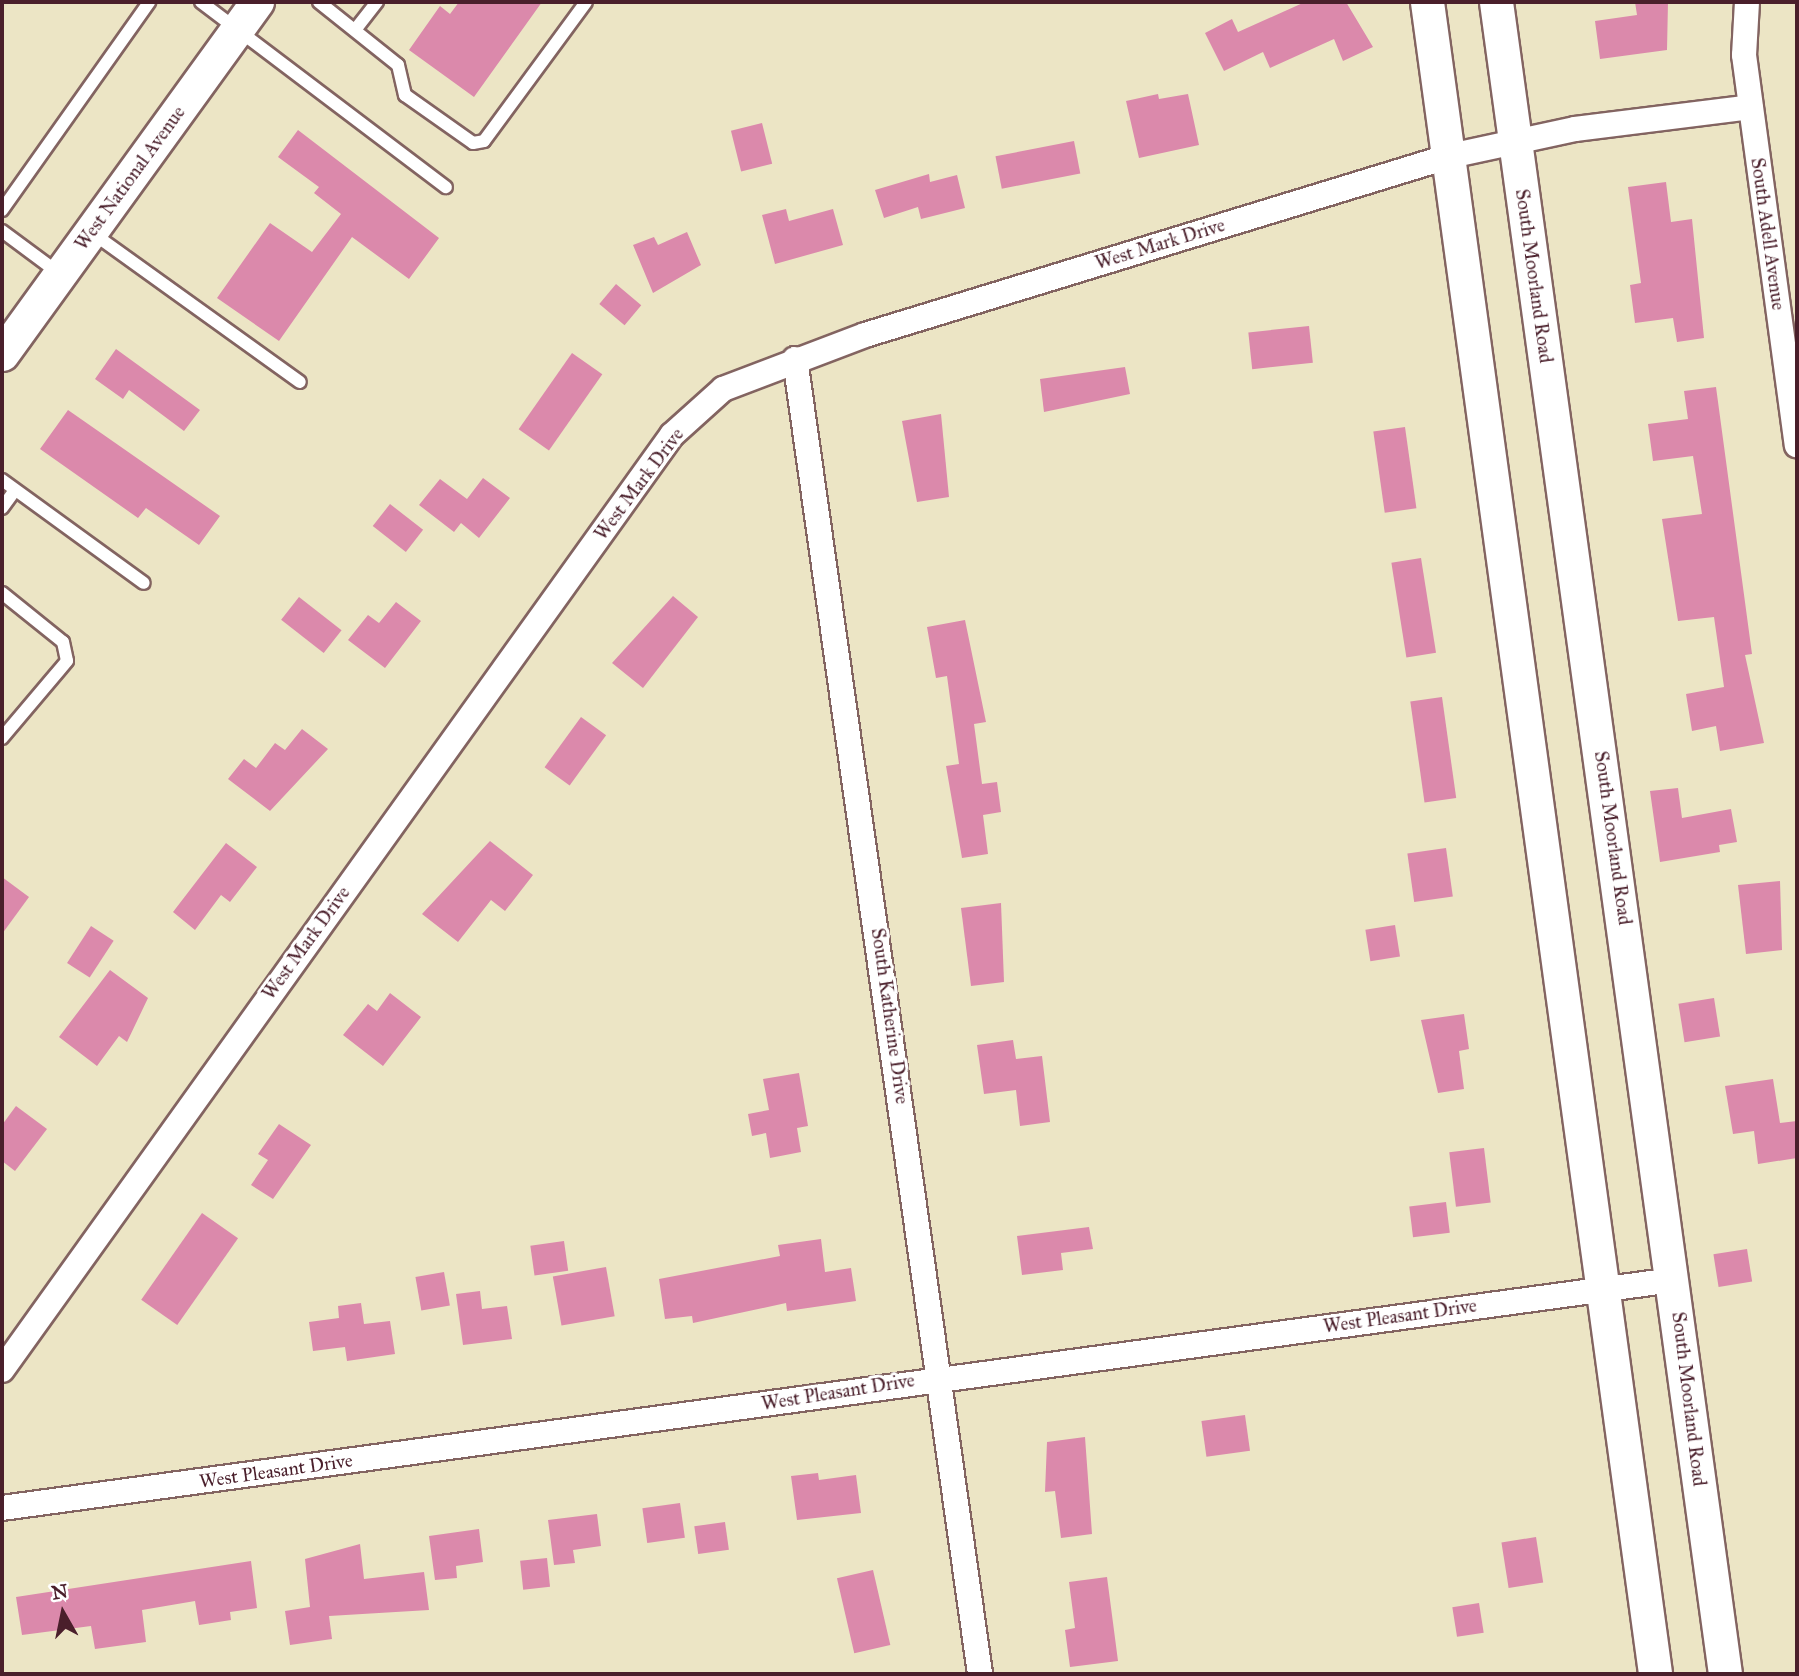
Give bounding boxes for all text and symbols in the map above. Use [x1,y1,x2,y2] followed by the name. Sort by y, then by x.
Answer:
[70,101,190,255] street label: West National Avenue
[1746,156,1790,312] street label: South Adell Avenue
[1511,188,1557,364] street label: South Moorland Road
[1092,213,1228,275] street label: West Mark Drive
[589,423,689,545] street label: West Mark Drive
[1590,750,1636,926] street label: South Moorland Road
[257,882,355,1004] street label: West Mark Drive
[866,927,914,1105] street label: South Katherine Drive
[1322,1294,1478,1338] street label: West Pleasant Drive
[1667,1311,1711,1487] street label: South Moorland Road
[760,1369,916,1415] street label: West Pleasant Drive
[198,1449,354,1493] street label: West Pleasant Drive
[28,1578,98,1648] north arrow
[50,1579,69,1604] text: N

